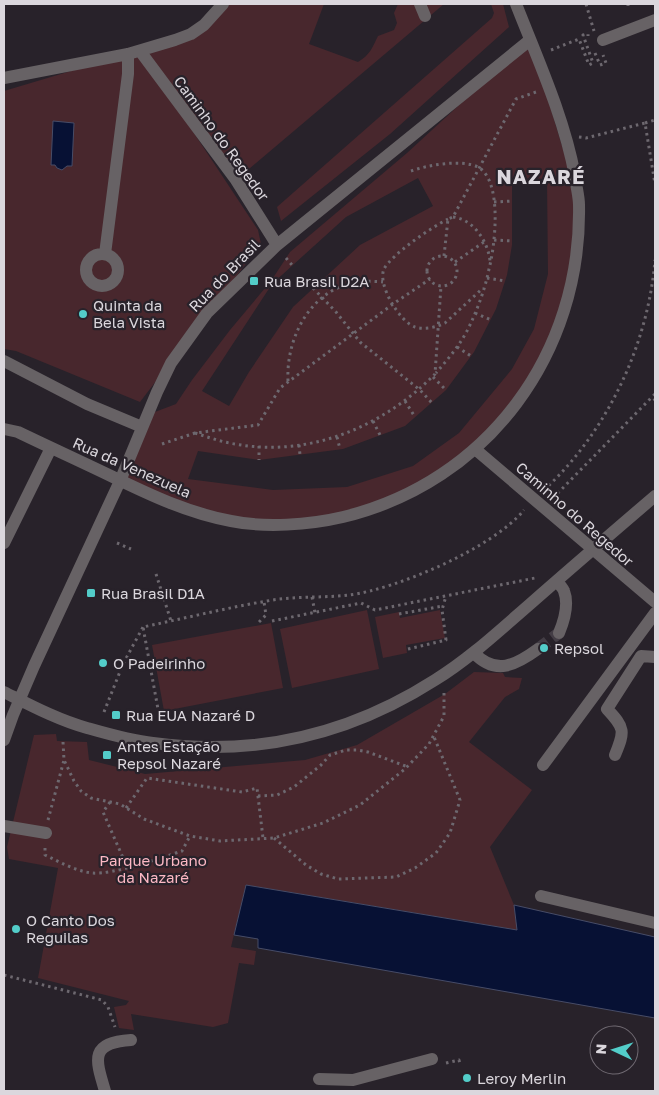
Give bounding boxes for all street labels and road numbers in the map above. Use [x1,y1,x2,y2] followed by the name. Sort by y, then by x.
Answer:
[171,72,273,204] street label: Caminho do Regedor
[185,235,263,315] street label: Rua do Brasil
[70,433,194,501] street label: Rua da Venezuela
[513,458,638,570] street label: Caminho do Regedor

